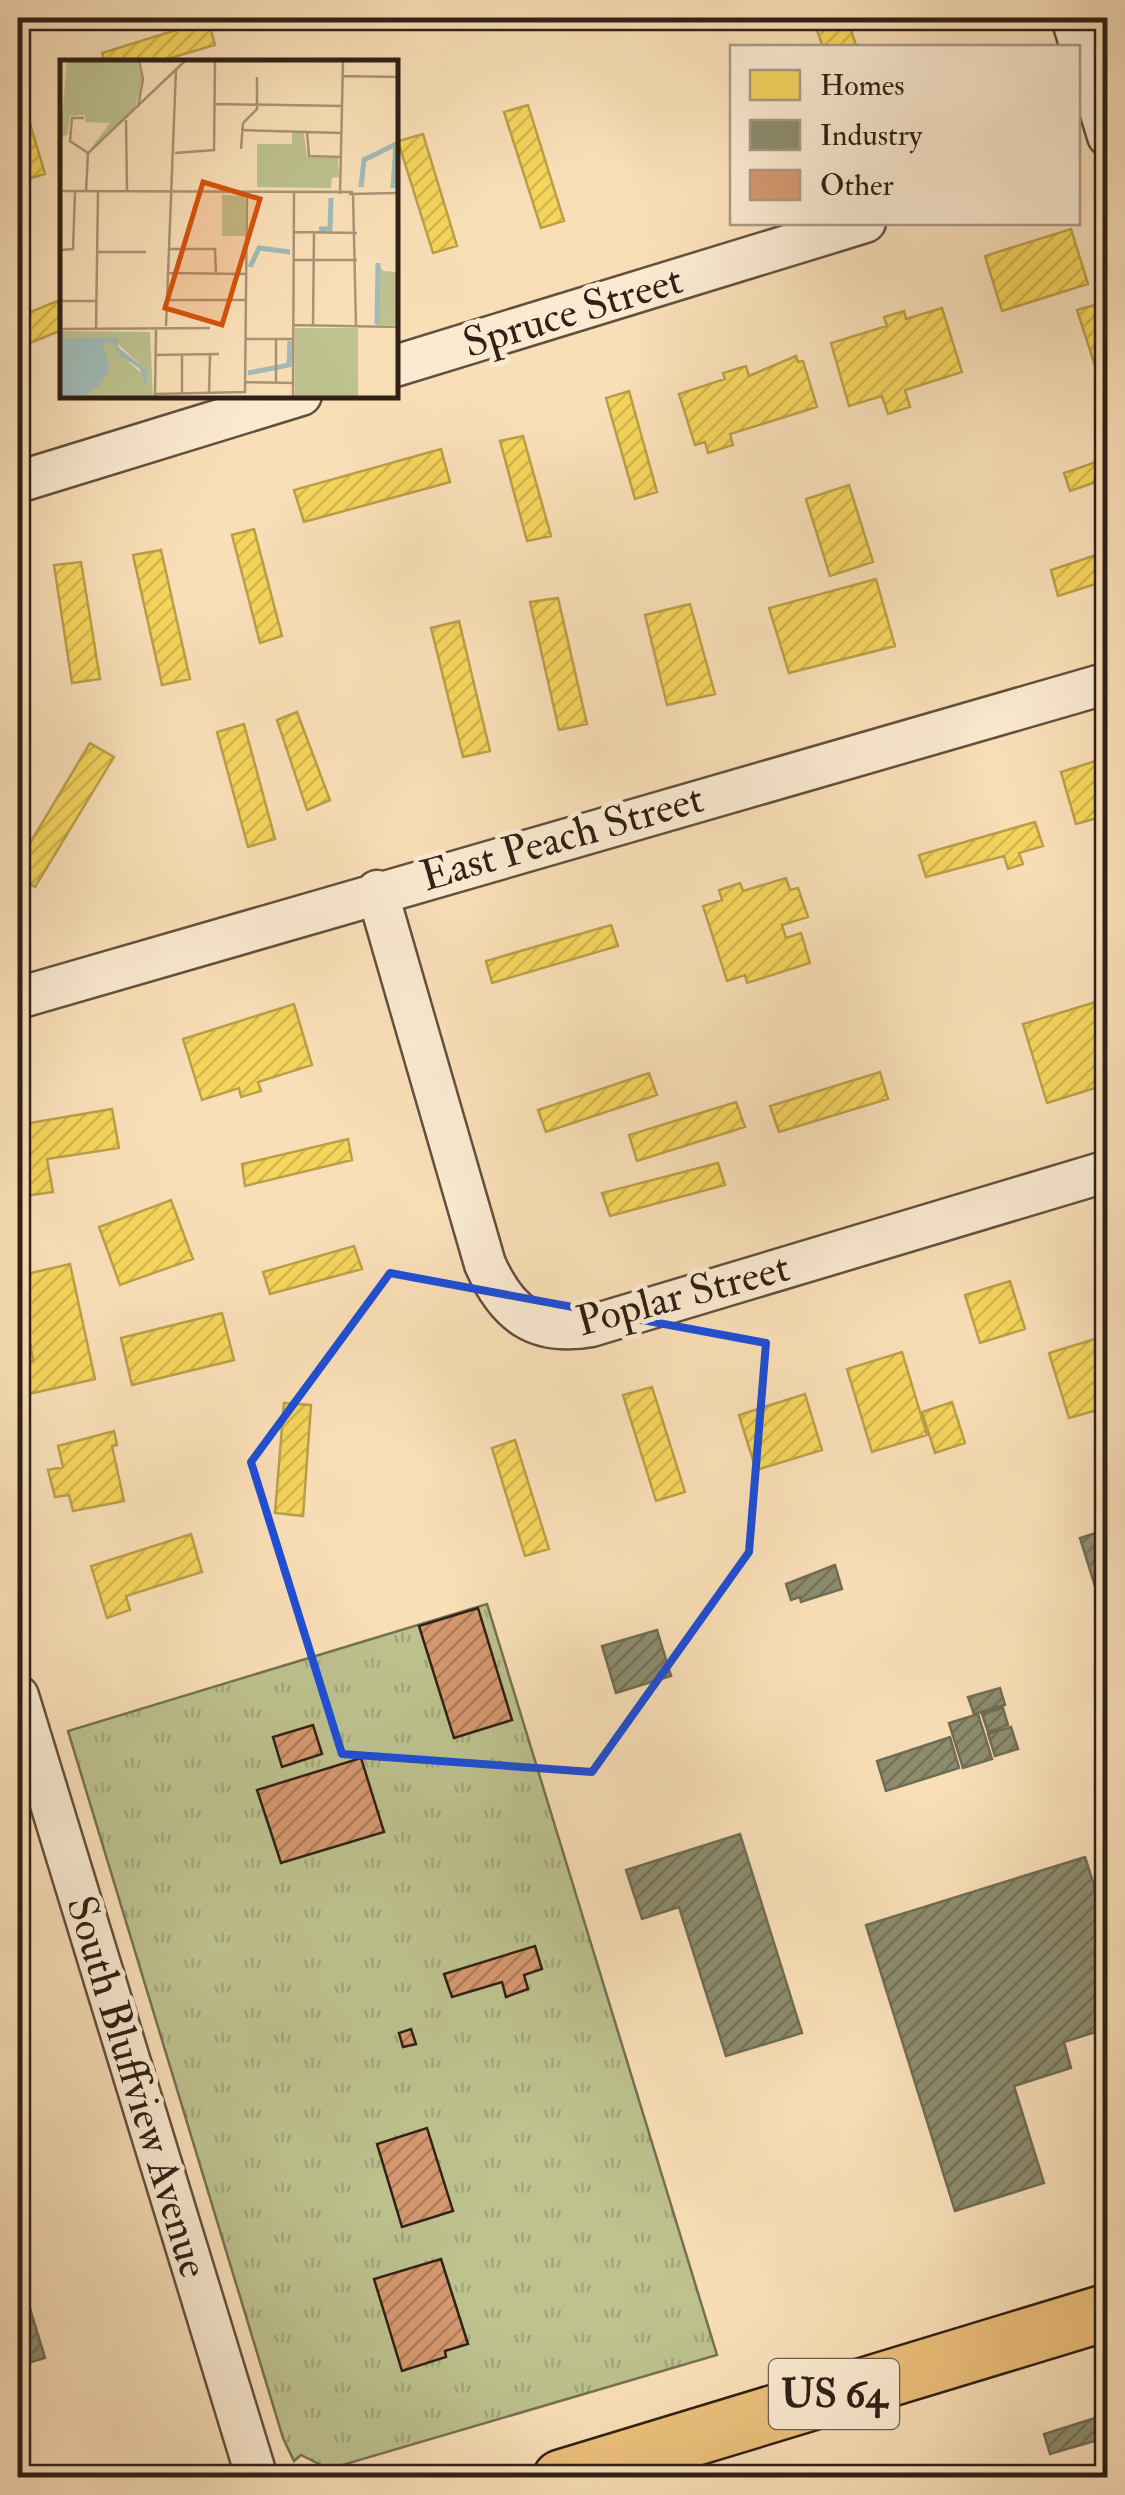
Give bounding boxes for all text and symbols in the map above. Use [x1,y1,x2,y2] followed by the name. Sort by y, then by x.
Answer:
[730,45,1080,225] legend
[60,60,398,398] inset map
[820,67,905,104] text: Homes
[820,117,923,154] text: Industry
[820,167,894,204] text: Other
[457,254,689,370] street label: Spruce Street
[415,773,709,903] street label: East Peach Street
[571,1242,795,1348] street label: Poplar Street
[54,1890,220,2284] street label: South Bluffview Avenue
[769,2359,899,2429] road number: US 64

